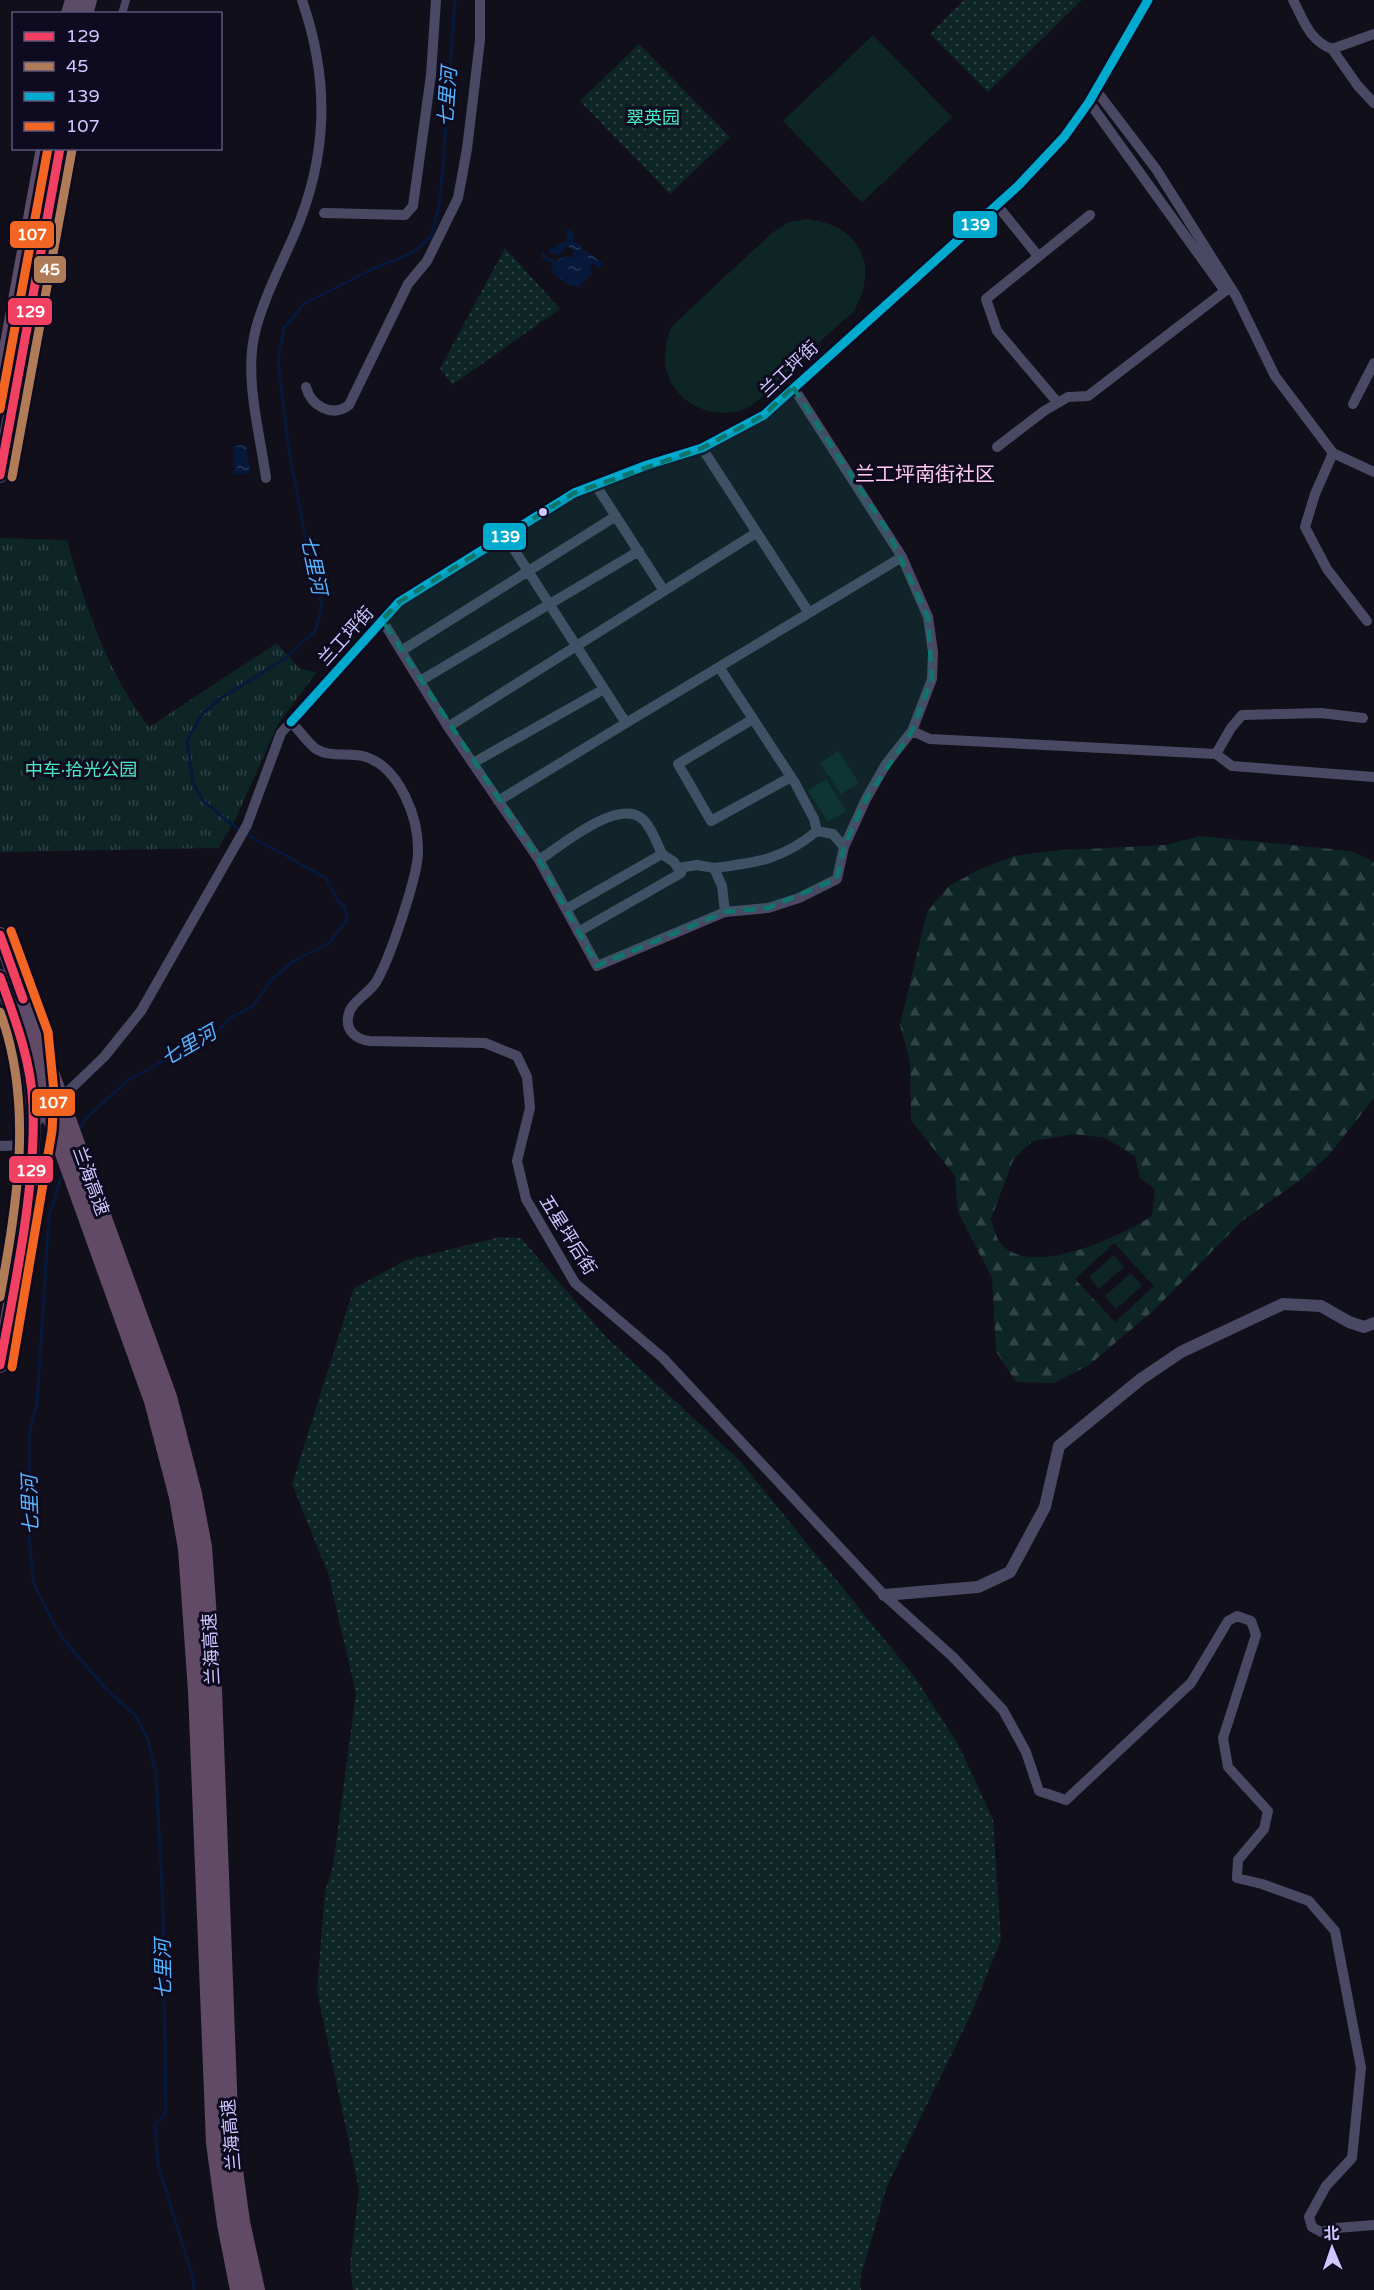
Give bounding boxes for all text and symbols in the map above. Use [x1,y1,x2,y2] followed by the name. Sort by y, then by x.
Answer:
[12,12,222,150] legend
[66,25,100,47] text: 129
[66,55,89,77] text: 45
[434,62,462,128] water label: 七里河
[66,85,100,107] text: 139
[626,107,680,129] park label: 翠英园
[66,115,100,137] text: 107
[952,210,998,239] line badge: 139
[960,215,990,235] text: 139
[9,220,55,249] line badge: 107
[17,225,47,245] text: 107
[33,255,67,284] line badge: 45
[40,260,60,280] text: 45
[7,297,53,326] line badge: 129
[15,302,45,322] text: 129
[755,336,823,402] street label: 兰工坪街
[855,463,995,487] district label: 兰工坪南街社区
[537,506,549,518] unlabelled marker
[482,522,527,551] line badge: 139
[490,527,520,547] text: 139
[295,533,332,601] water label: 七里河
[314,602,378,670] street label: 兰工坪街
[25,759,137,781] park label: 中车·拾光公园
[157,1019,224,1071] water label: 七里河
[31,1088,76,1117] line badge: 107
[38,1093,68,1113] text: 107
[68,1143,114,1219] street label: 兰海高速
[8,1155,54,1184] line badge: 129
[16,1161,46,1181] text: 129
[535,1191,601,1279] street label: 五星坪后街
[18,1471,44,1535] water label: 七里河
[198,1612,224,1686] street label: 兰海高速
[151,1935,177,1999] water label: 七里河
[217,2098,245,2172] street label: 兰海高速
[1302,2218,1362,2278] north arrow
[1323,2224,1340,2244] text: 北

